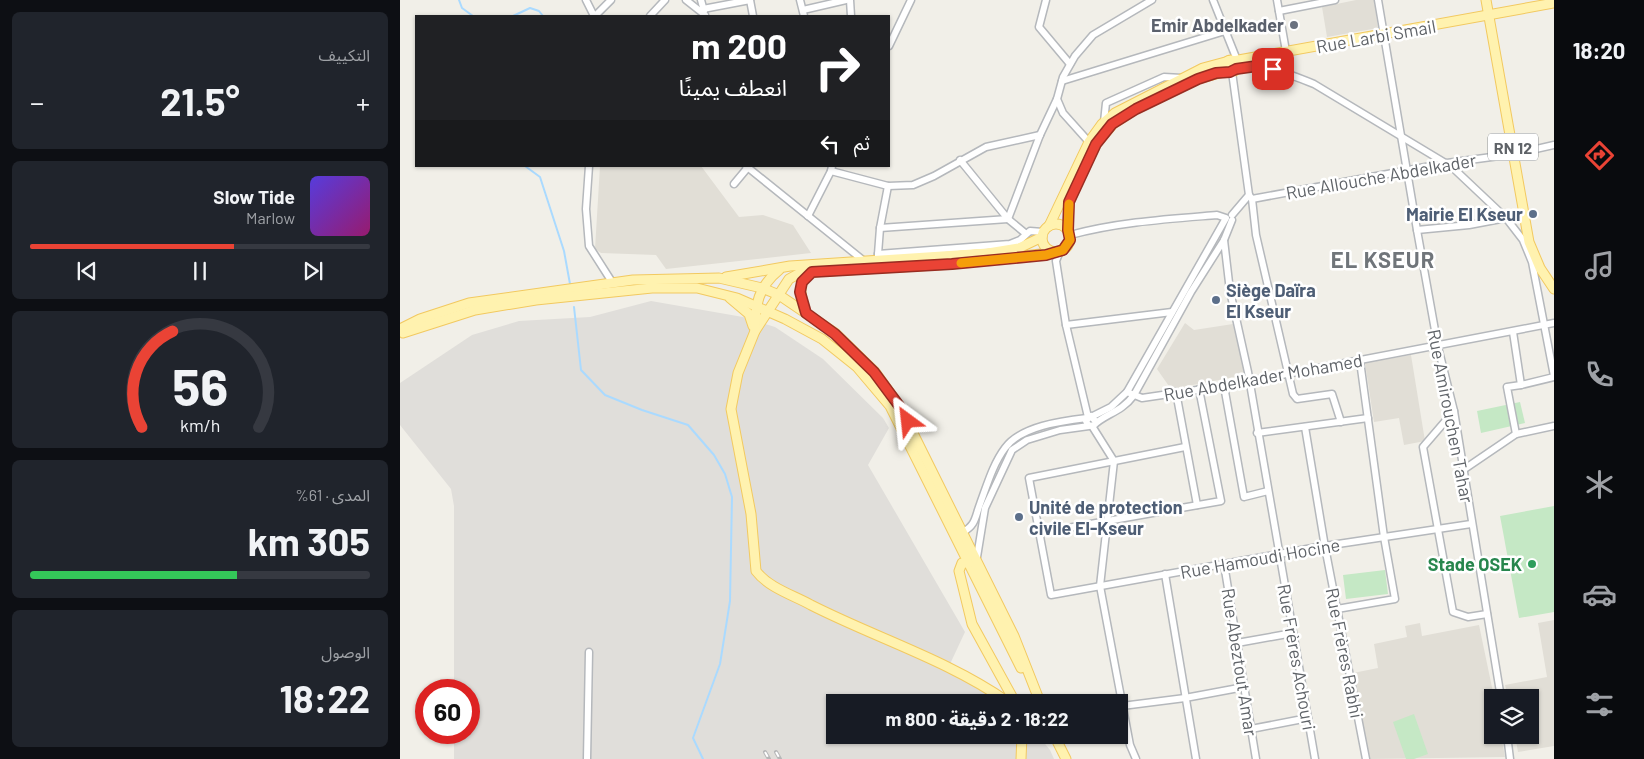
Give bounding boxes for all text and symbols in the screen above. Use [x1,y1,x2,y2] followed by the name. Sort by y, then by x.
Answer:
[1151,14,1284,36] place label: Emir Abdelkader
[1314,15,1438,57] street label: Rue Larbi Smail
[1288,19,1300,31] marker: Emir Abdelkader
[691,24,787,66] text: 200 m
[805,35,870,100] icon: right
[1573,37,1625,63] text: 18:20
[318,45,370,64] text: التكييف
[1252,48,1294,90] pin
[1259,55,1287,83] icon: arrive
[679,74,787,100] text: انعطف يمينًا
[160,78,240,124] text: 21.5°
[30,85,44,119] text: −
[356,85,370,119] text: +
[816,130,844,158] icon: left
[854,131,870,154] text: ثم
[1488,134,1538,160] road number: RN 12
[1582,138,1617,173] icon: directions
[1284,148,1478,204] street label: Rue Allouche Abdelkader
[213,185,295,208] text: Slow Tide
[1406,203,1523,225] place label: Mairie El Kseur
[246,208,295,227] text: Marlow
[1527,208,1539,220] marker: Mairie El Kseur
[1331,246,1435,272] district label: EL KSEUR
[1582,248,1617,283] icon: music
[73,257,101,285] icon: previous
[186,257,214,285] icon: pause
[299,257,327,285] icon: next
[1226,279,1316,322] place label: Siège Daïra El Kseur
[1210,294,1222,306] marker: Siège Daïra El Kseur
[1423,327,1479,505] street label: Rue Amirouchen Tahar
[1162,349,1364,405] street label: Rue Abdelkader Mohamed
[172,354,228,416] text: 56
[1582,357,1617,392] icon: phone
[881,394,933,446] position arrow
[180,414,220,436] text: km/h
[1582,467,1617,502] icon: climate
[295,485,370,504] text: المدى · 61%
[1029,496,1183,539] place label: Unité de protection civile El-Kseur
[1013,511,1025,523] marker: Unité de protection civile El-Kseur
[248,518,370,564] text: 305 km
[1178,533,1342,583] street label: Rue Hamoudi Hocine
[1428,553,1522,575] place label: Stade OSEK
[1526,558,1538,570] marker: Stade OSEK
[1582,577,1617,612] icon: car
[1273,582,1321,732] street label: Rue Frères Achouri
[1217,586,1263,738] street label: Rue Abeztout Amar
[1322,586,1368,720] street label: Rue Frères Rabhi
[321,642,370,661] text: الوصول
[280,675,370,721] text: 18:22
[415,679,480,744] speed limit sign: 60
[1582,687,1617,722] icon: filters
[1484,689,1539,744] map controls
[1484,689,1539,744] button: layers
[885,707,1069,730] text: 18:22 · 2 دقيقة · 800 m

